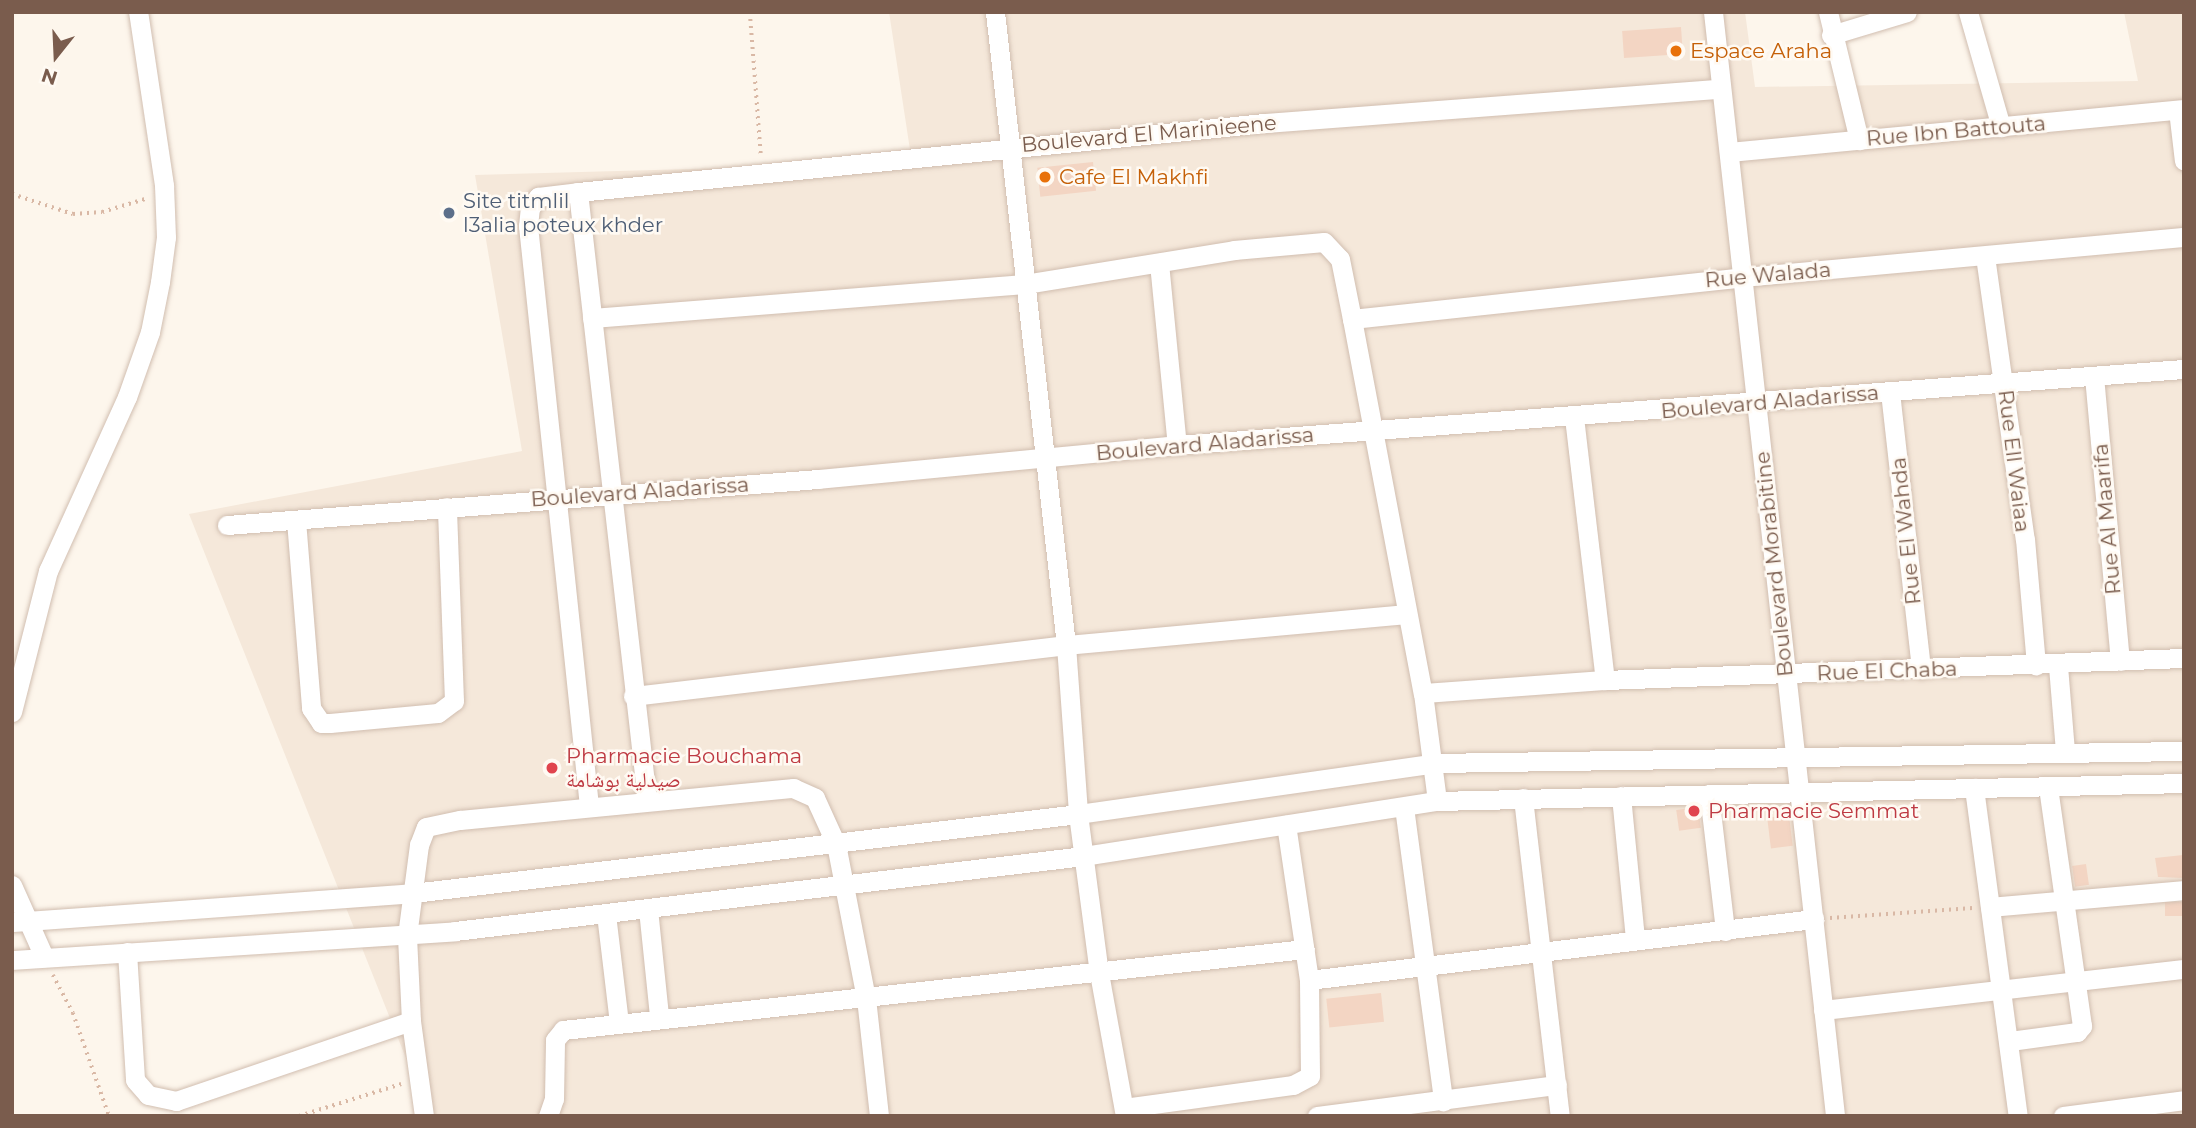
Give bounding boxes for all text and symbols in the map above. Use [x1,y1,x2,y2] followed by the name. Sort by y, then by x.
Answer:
[21,21,91,91] north arrow
[1690,38,1832,64] place label: Espace Araha
[1668,43,1684,59] marker: Espace Araha
[39,63,60,90] text: N
[1020,110,1278,158] street label: Boulevard El Marinieene
[1865,111,2047,151] street label: Rue Ibn Battouta
[1059,164,1208,190] place label: Cafe El Makhfi
[1037,169,1053,185] marker: Cafe El Makhfi
[463,188,663,238] place label: Site titmlil l3alia poteux khder
[441,205,457,221] marker: Site titmlil l3alia poteux khder
[1704,257,1832,293] street label: Rue Walada
[1660,380,1880,424] street label: Boulevard Aladarissa
[1993,388,2035,534] street label: Rue Ell Waiaa
[1095,422,1315,466] street label: Boulevard Aladarissa
[2088,442,2126,596] street label: Rue Al Maarifa
[1750,450,1798,678] street label: Boulevard Morabitine
[1886,456,1926,606] street label: Rue El Wahda
[530,472,750,512] street label: Boulevard Aladarissa
[1816,656,1958,686] street label: Rue El Chaba
[566,743,802,793] place label: Pharmacie Bouchama صيدلية بوشامة
[544,760,560,776] marker: Pharmacie Bouchama صيدلية بوشامة
[1708,798,1919,824] place label: Pharmacie Semmat
[1686,803,1702,819] marker: Pharmacie Semmat

